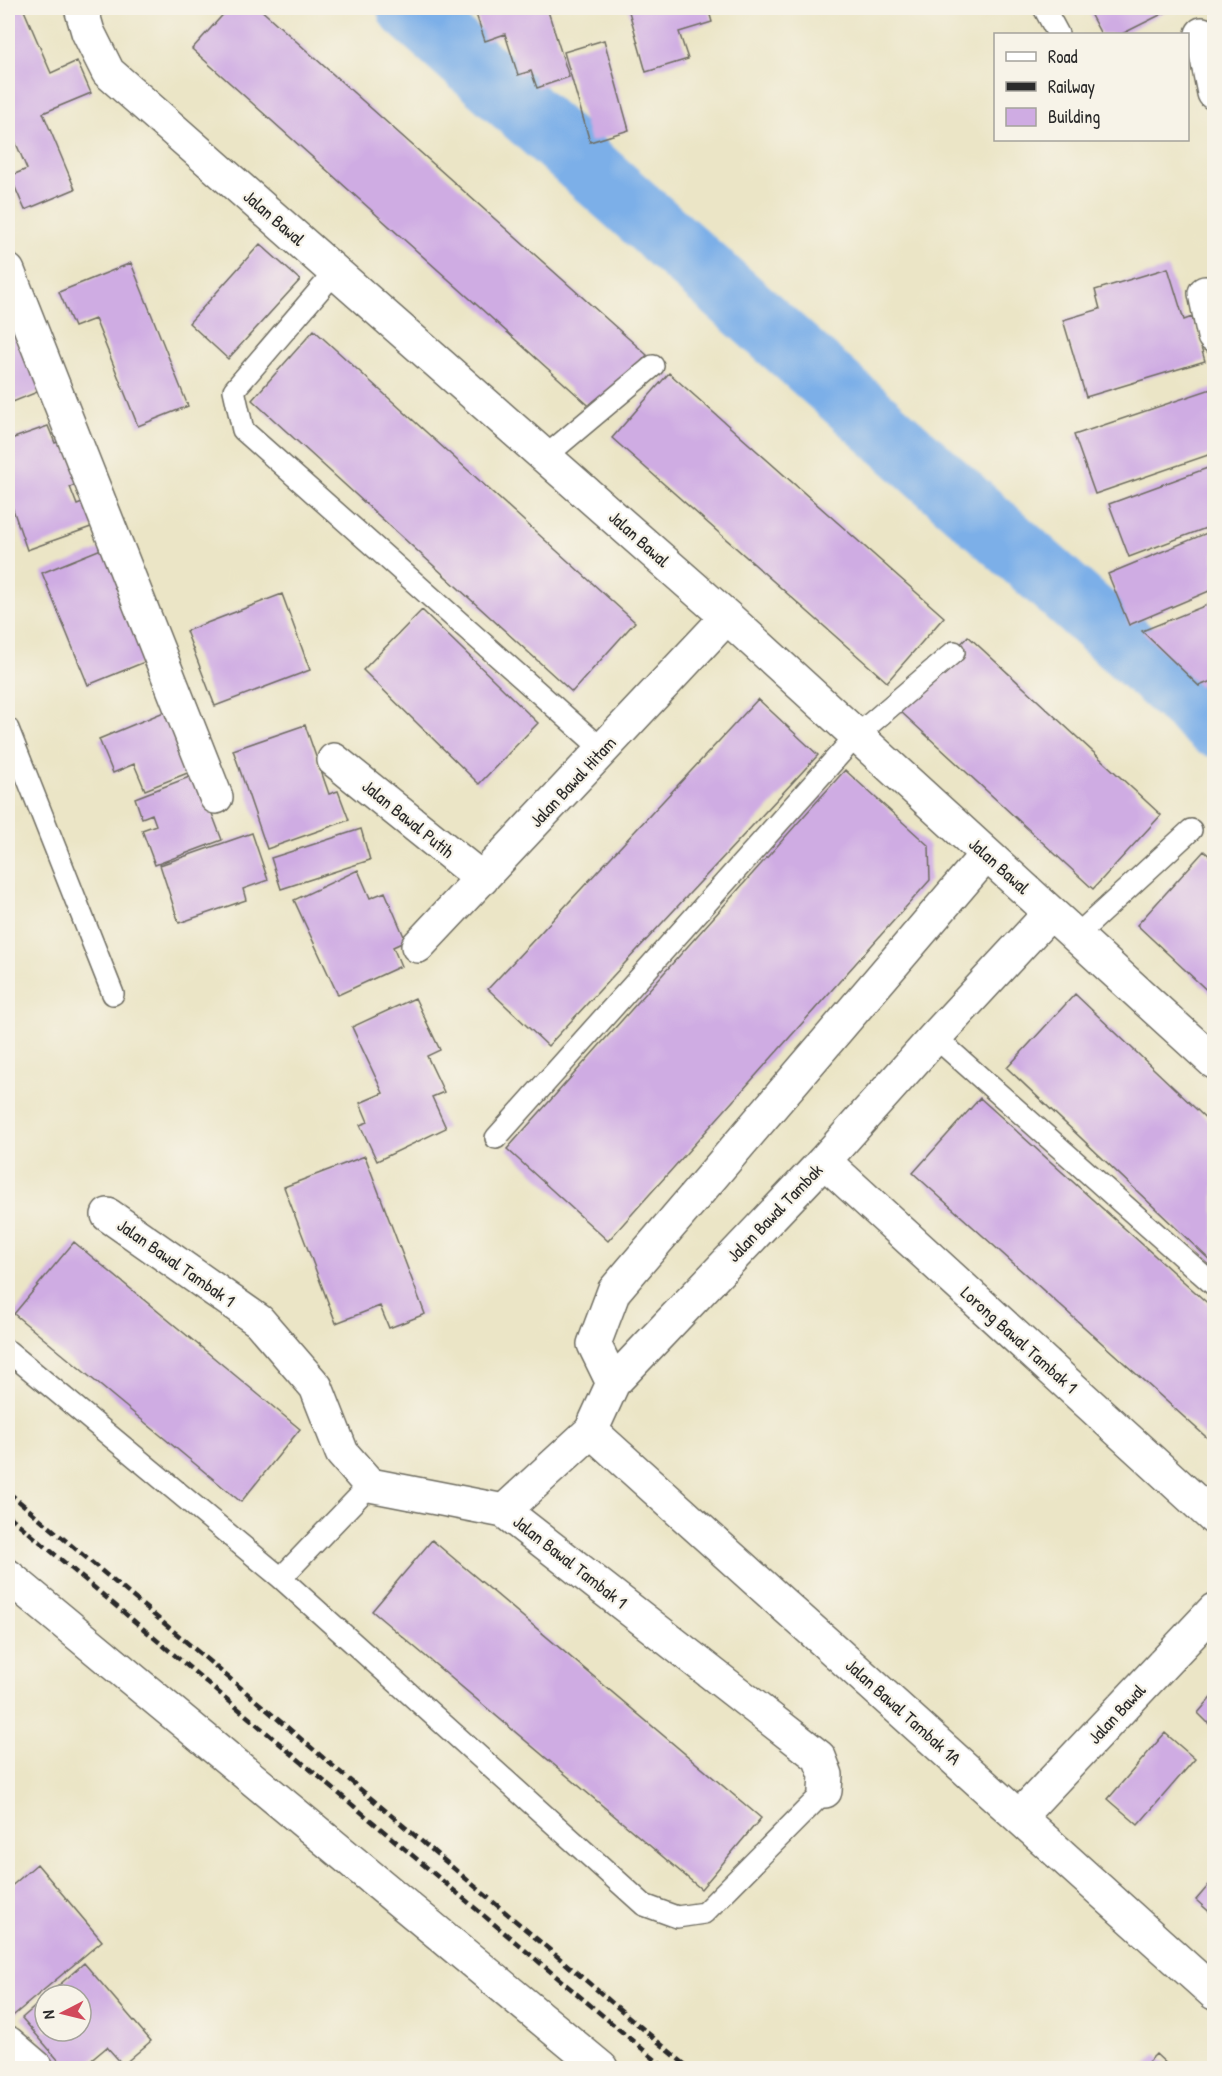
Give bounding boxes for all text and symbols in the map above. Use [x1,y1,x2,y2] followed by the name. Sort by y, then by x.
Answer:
[994,33,1189,141] legend
[1048,44,1078,69] text: Road
[1048,74,1095,99] text: Railway
[1048,104,1100,129] text: Building
[238,184,311,252] street label: Jalan Bawal
[603,505,675,573] street label: Jalan Bawal
[524,731,621,833] street label: Jalan Bawal Hitam
[357,774,460,864] street label: Jalan Bawal Putih
[963,832,1035,900] street label: Jalan Bawal
[721,1158,828,1267] street label: Jalan Bawal Tambak
[112,1213,240,1313] street label: Jalan Bawal Tambak 1
[956,1280,1083,1399] street label: Lorong Bawal Tambak 1
[508,1509,633,1614] street label: Jalan Bawal Tambak 1
[840,1653,967,1770] street label: Jalan Bawal Tambak 1A
[1082,1678,1151,1749] street label: Jalan Bawal
[33,1983,93,2043] north arrow
[37,2009,60,2020] text: N

